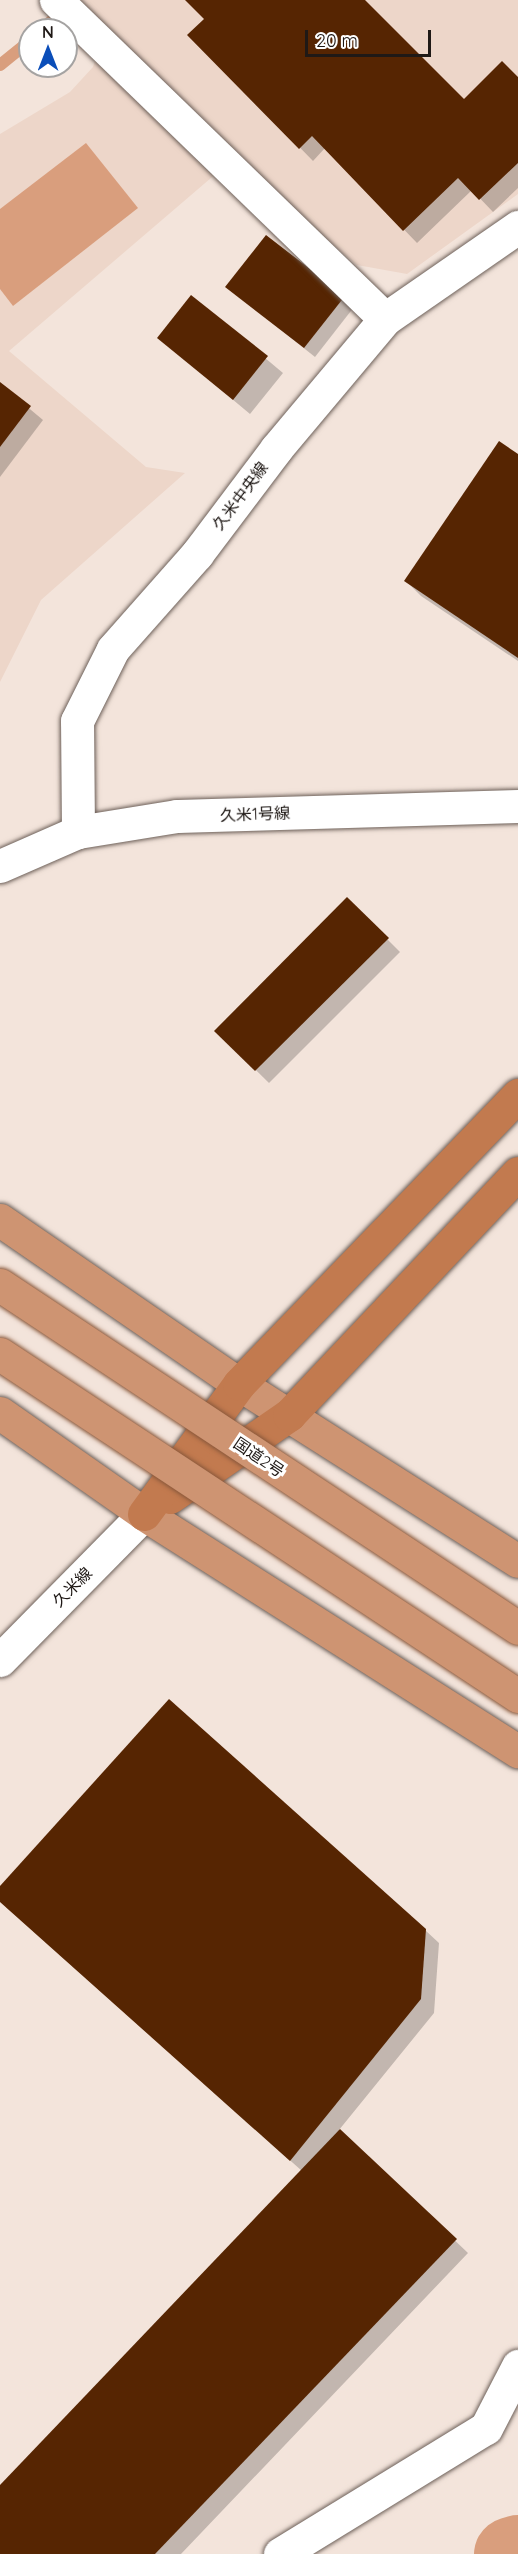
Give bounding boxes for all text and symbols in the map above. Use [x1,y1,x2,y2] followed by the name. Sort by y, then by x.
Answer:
[18,18,78,78] north arrow
[308,18,434,56] scale bar
[42,22,54,42] text: N
[316,29,358,52] text: 20 m
[208,458,272,534] street label: 久米中央線
[220,803,290,825] street label: 久米1号線
[230,1433,288,1481] street label: 国道2号
[48,1563,96,1611] street label: 久米線

